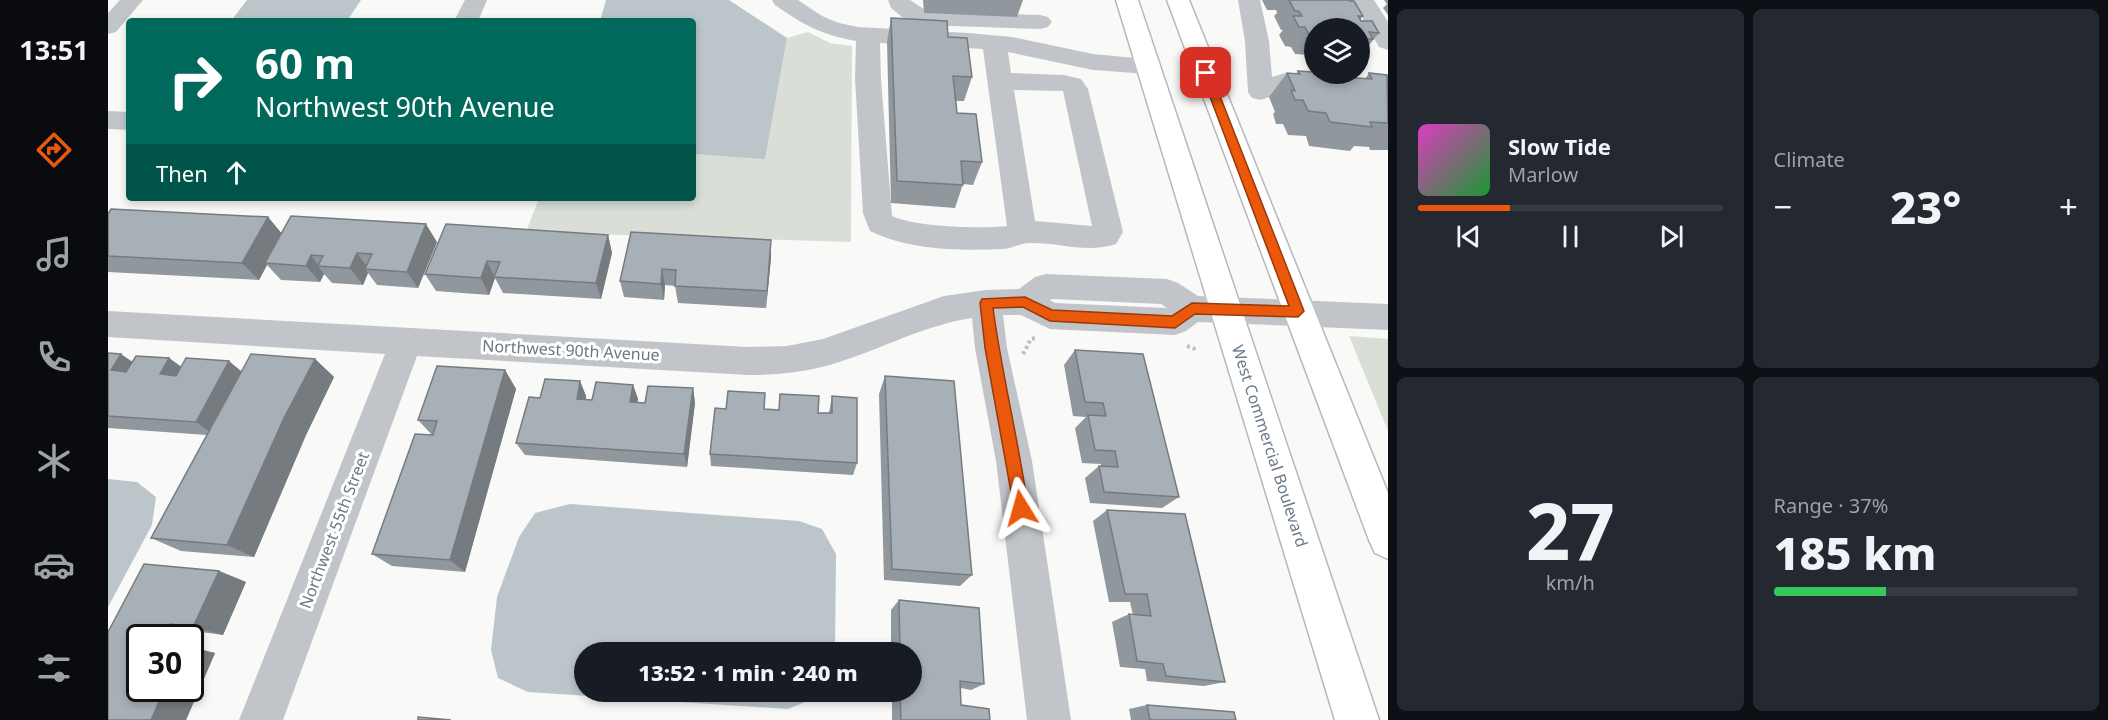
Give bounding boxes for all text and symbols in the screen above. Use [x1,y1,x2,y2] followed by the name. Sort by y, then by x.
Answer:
[1304,18,1370,84] map controls
[1304,18,1370,84] button: layers
[19,31,89,68] text: 13:51
[255,34,355,91] text: 60 m
[156,42,234,120] icon: right
[1180,47,1231,98] pin
[1189,56,1222,89] icon: arrive
[255,88,555,125] text: Northwest 90th Avenue
[33,129,75,171] icon: directions
[1508,131,1611,161] text: Slow Tide
[1774,146,1845,173] text: Climate
[220,156,253,189] icon: ahead
[156,158,208,188] text: Then
[1508,161,1578,188] text: Marlow
[1890,176,1961,237] text: 23°
[1774,184,1792,229] text: −
[2059,184,2078,229] text: +
[1452,220,1485,253] icon: previous
[1554,220,1587,253] icon: pause
[1655,220,1688,253] icon: next
[33,233,75,275] icon: music
[482,334,660,366] street label: Northwest 90th Avenue
[33,336,75,378] icon: phone
[1227,342,1313,550] street label: West Commercial Boulevard
[33,440,75,482] icon: climate
[294,448,374,611] street label: Northwest 55th Street
[989,476,1053,540] position arrow
[1526,477,1615,583] text: 27
[1774,492,1888,519] text: Range · 37%
[1774,522,1936,583] text: 185 km
[33,544,75,586] icon: car
[1546,569,1595,596] text: km/h
[126,624,204,702] speed limit sign: 30
[33,647,75,689] icon: filters
[638,657,858,687] text: 13:52 · 1 min · 240 m

